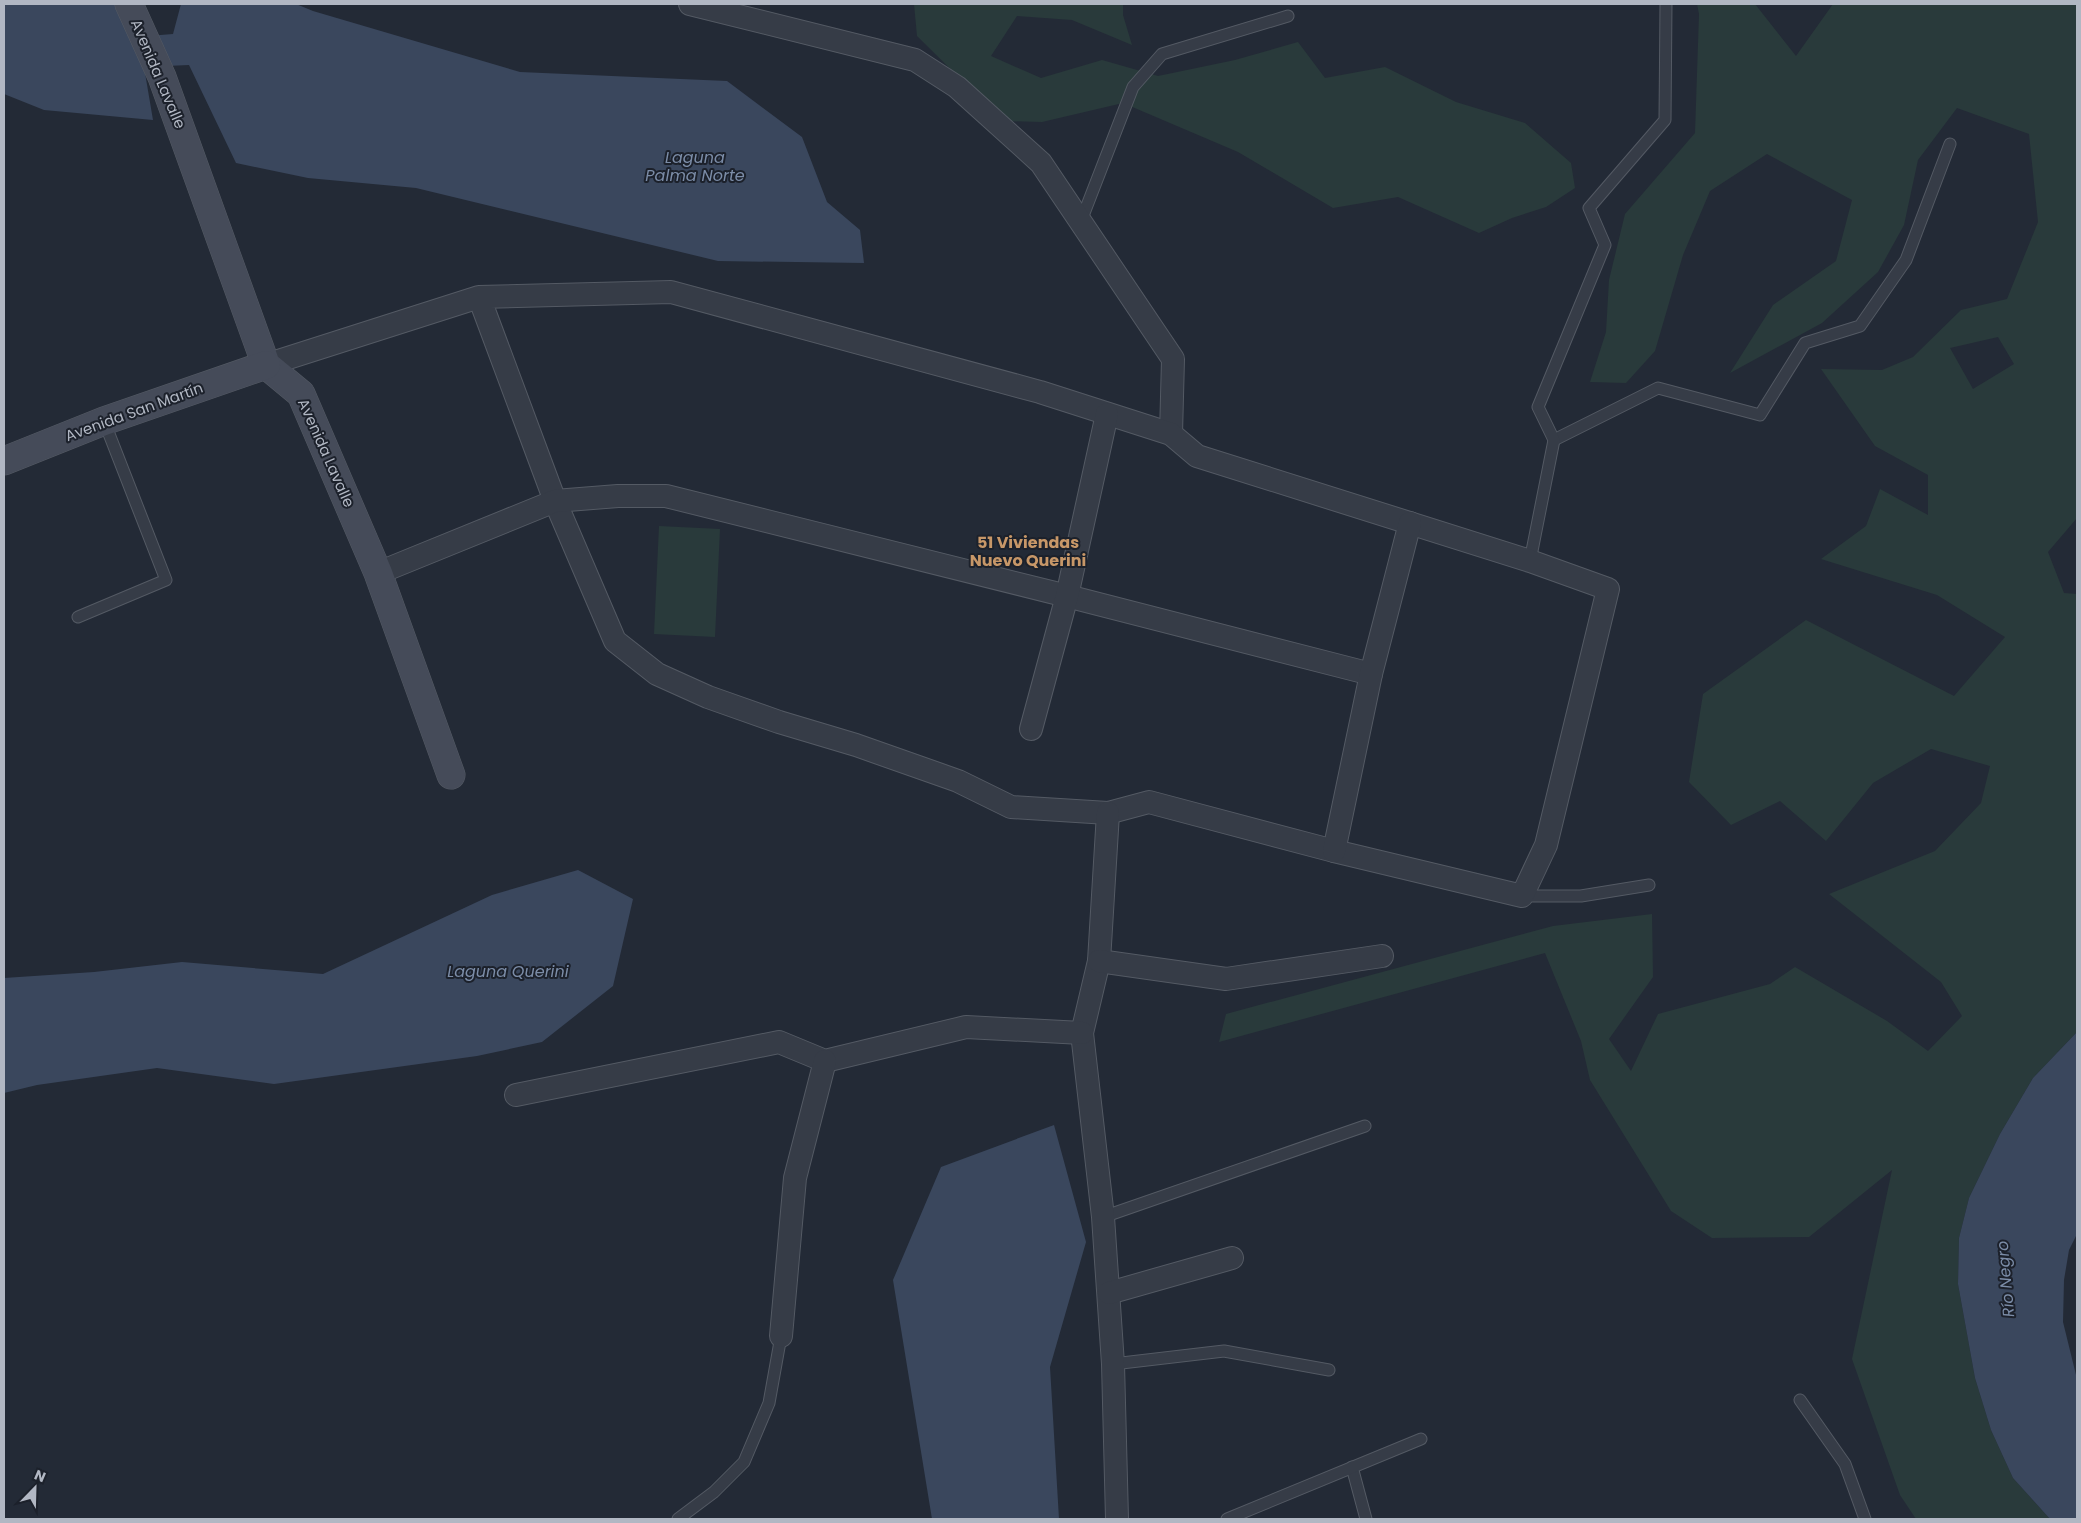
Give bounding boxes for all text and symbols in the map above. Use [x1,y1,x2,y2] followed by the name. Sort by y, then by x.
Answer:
[126,16,191,132] street label: Avenida Lavalle
[645,146,745,187] water label: Laguna Palma Norte
[62,377,206,446] street label: Avenida San Martín
[293,395,360,511] street label: Avenida Lavalle
[970,531,1086,572] district label: 51 Viviendas Nuevo Querini
[447,960,570,983] water label: Laguna Querini
[1991,1240,2020,1318] water label: Río Negro
[10,1463,60,1513] north arrow
[31,1465,49,1487] text: N

